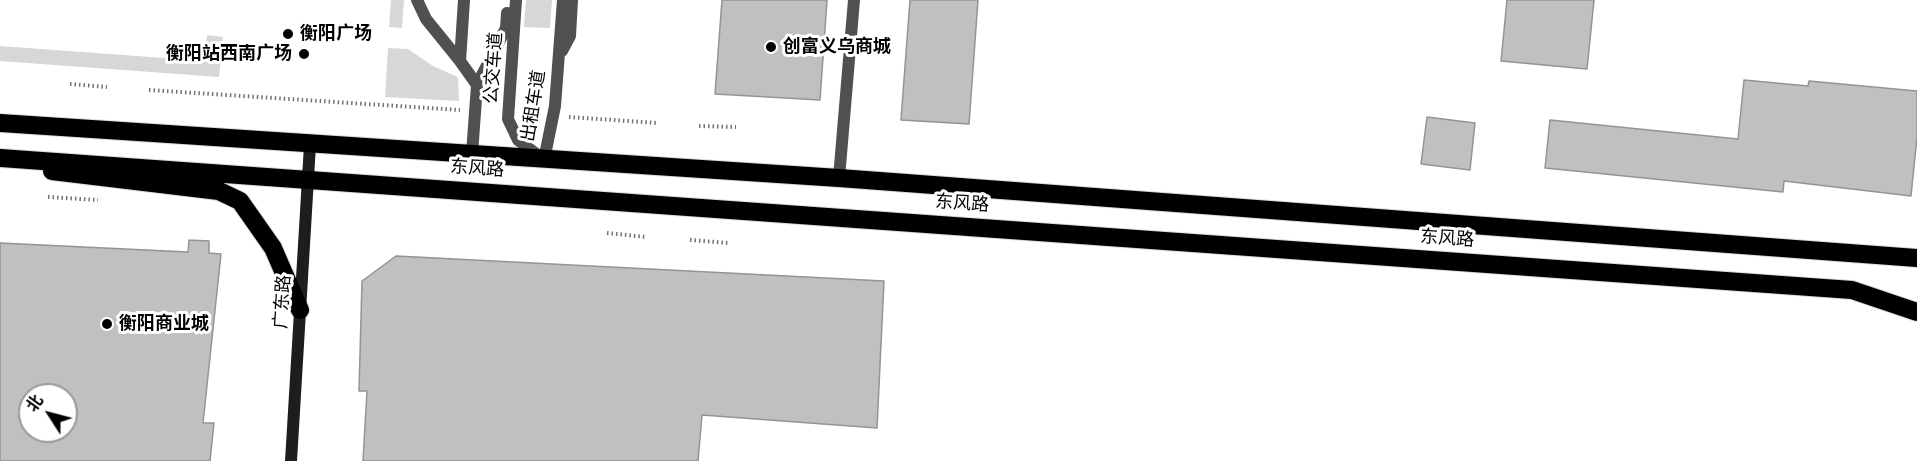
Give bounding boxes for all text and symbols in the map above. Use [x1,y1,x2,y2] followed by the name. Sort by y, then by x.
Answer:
[300,23,372,45] place label: 衡阳广场
[281,27,295,41] marker: 衡阳广场
[481,31,507,105] street label: 公交车道
[783,36,891,58] place label: 创富义乌商城
[764,40,778,54] marker: 创富义乌商城
[166,43,292,65] place label: 衡阳站西南广场
[297,47,311,61] marker: 衡阳站西南广场
[518,69,550,143] street label: 出租车道
[449,156,505,182] street label: 东风路
[934,191,990,217] street label: 东风路
[1419,226,1475,252] street label: 东风路
[270,274,296,330] street label: 广东路
[119,313,209,335] place label: 衡阳商业城
[100,317,114,331] marker: 衡阳商业城
[18,383,78,443] north arrow
[23,392,46,415] text: 北

